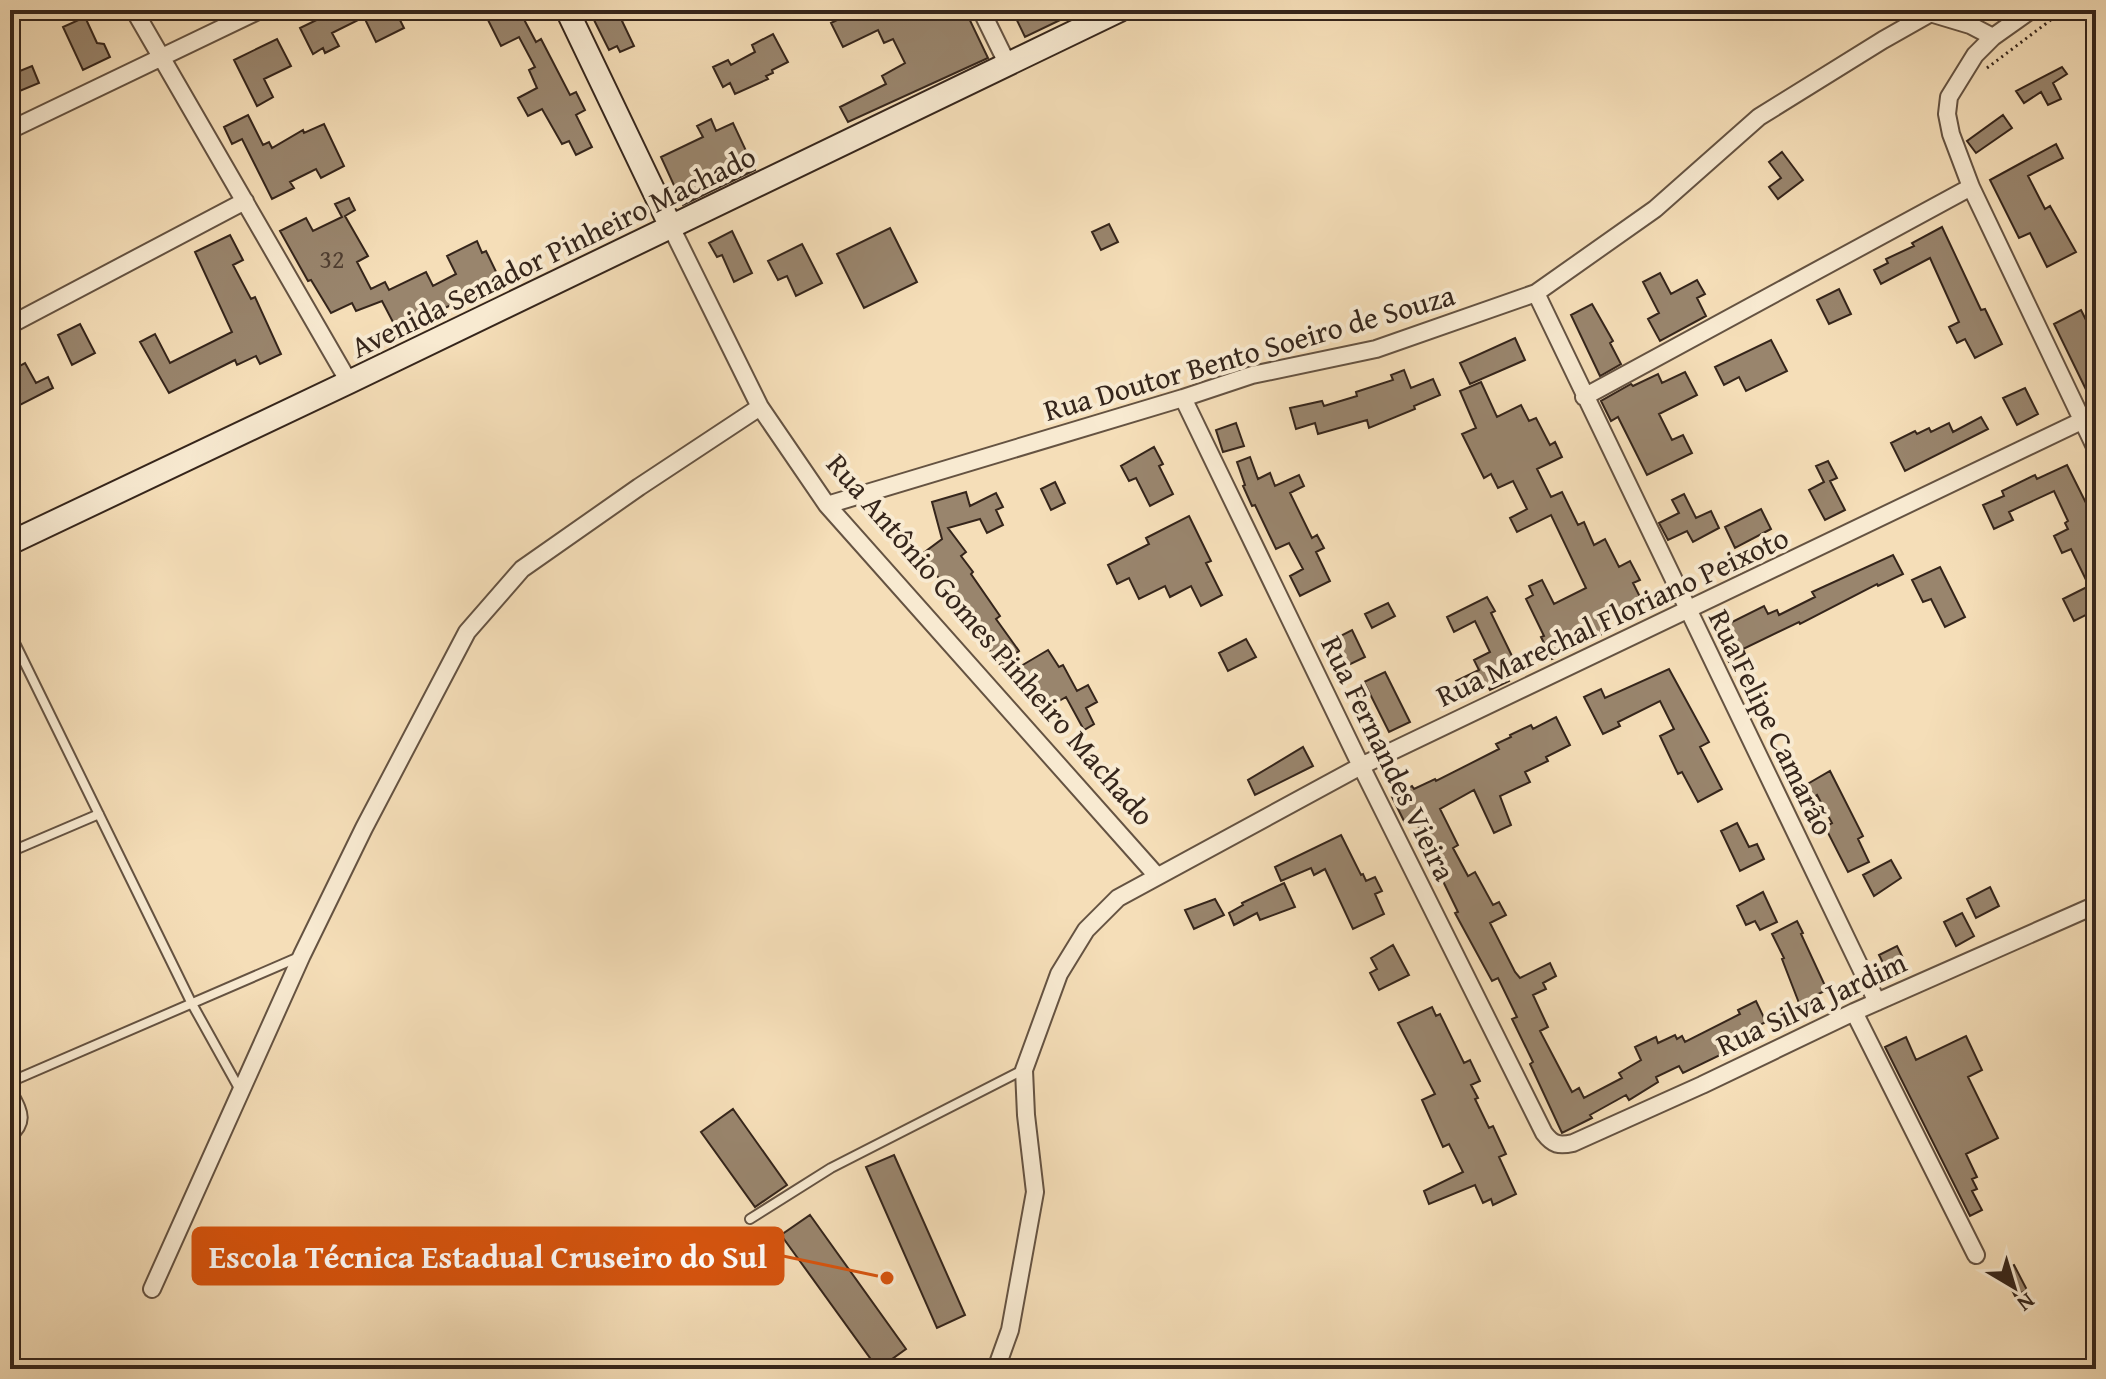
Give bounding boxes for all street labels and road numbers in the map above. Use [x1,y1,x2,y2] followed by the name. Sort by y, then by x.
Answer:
[343,134,763,368] street label: Avenida Senador Pinheiro Machado
[1038,272,1460,432] street label: Rua Doutor Bento Soeiro de Souza
[817,443,1165,835] street label: Rua Antônio Gomes Pinheiro Machado
[1428,515,1796,717] street label: Rua Marechal Floriano Peixoto
[1698,602,1846,842] street label: Rua Felipe Camarão
[1311,628,1467,888] street label: Rua Fernandes Vieira
[1709,939,1914,1066] street label: Rua Silva Jardim

